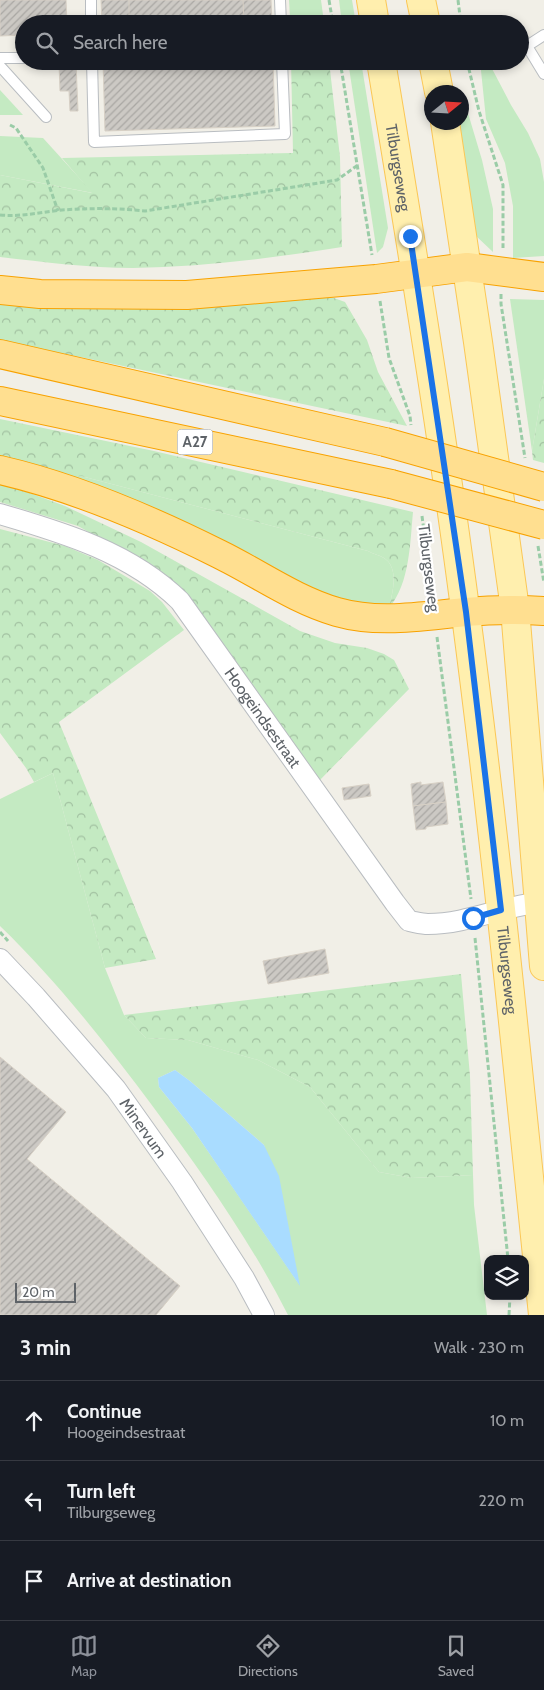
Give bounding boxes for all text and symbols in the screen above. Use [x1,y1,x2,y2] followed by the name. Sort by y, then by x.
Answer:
[15,15,529,70] search box
[33,29,61,57] icon: search
[73,31,167,54] text: Search here
[424,85,469,130] north arrow
[382,122,415,214] street label: Tilburgseweg
[399,225,422,248] route end
[178,430,212,454] road number: A27
[414,523,444,614] street label: Tilburgseweg
[221,664,305,772] street label: Hoogeindsestraat
[462,907,485,930] route start
[493,925,522,1016] street label: Tilburgseweg
[116,1094,171,1161] street label: Minervum
[484,1255,529,1300] map controls
[484,1255,529,1300] button: layers
[15,1280,76,1303] scale bar
[22,1283,55,1301] text: 20 m
[20,1335,71,1360] text: 3 min
[434,1338,524,1357] text: Walk · 230 m
[67,1400,141,1423] text: Continue
[20,1407,48,1435] icon: ahead
[490,1411,524,1430] text: 10 m
[67,1423,185,1442] text: Hoogeindsestraat
[67,1480,135,1503] text: Turn left
[20,1487,48,1515] icon: left
[478,1491,524,1510] text: 220 m
[67,1503,155,1522] text: Tilburgseweg
[20,1567,48,1595] icon: arrive
[67,1569,231,1592] text: Arrive at destination
[70,1632,98,1680] tab: Map
[238,1632,298,1680] tab: Directions
[438,1632,474,1680] tab: Saved

